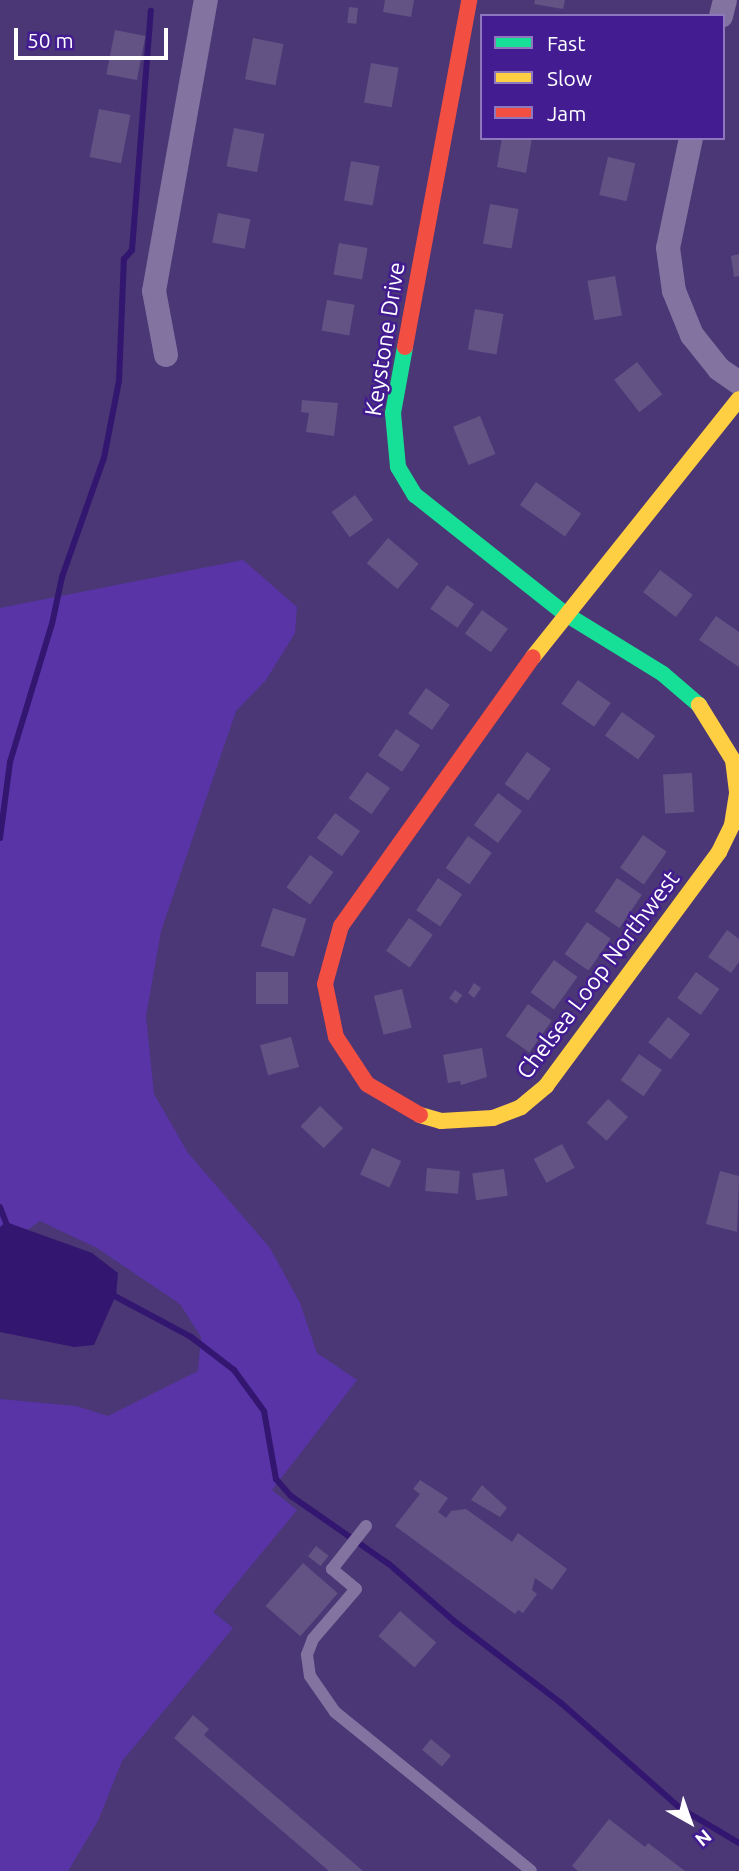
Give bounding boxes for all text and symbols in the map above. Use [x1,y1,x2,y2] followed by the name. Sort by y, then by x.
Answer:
[18,14,172,58] scale bar
[480,14,725,140] legend
[27,28,74,52] text: 50 m
[547,31,585,55] text: Fast
[547,66,592,90] text: Slow
[547,101,586,125] text: Jam
[359,260,411,418] street label: Keystone Drive
[511,866,685,1084] street label: Chelsea Loop Northwest
[655,1787,725,1857] north arrow
[691,1825,716,1851] text: N

